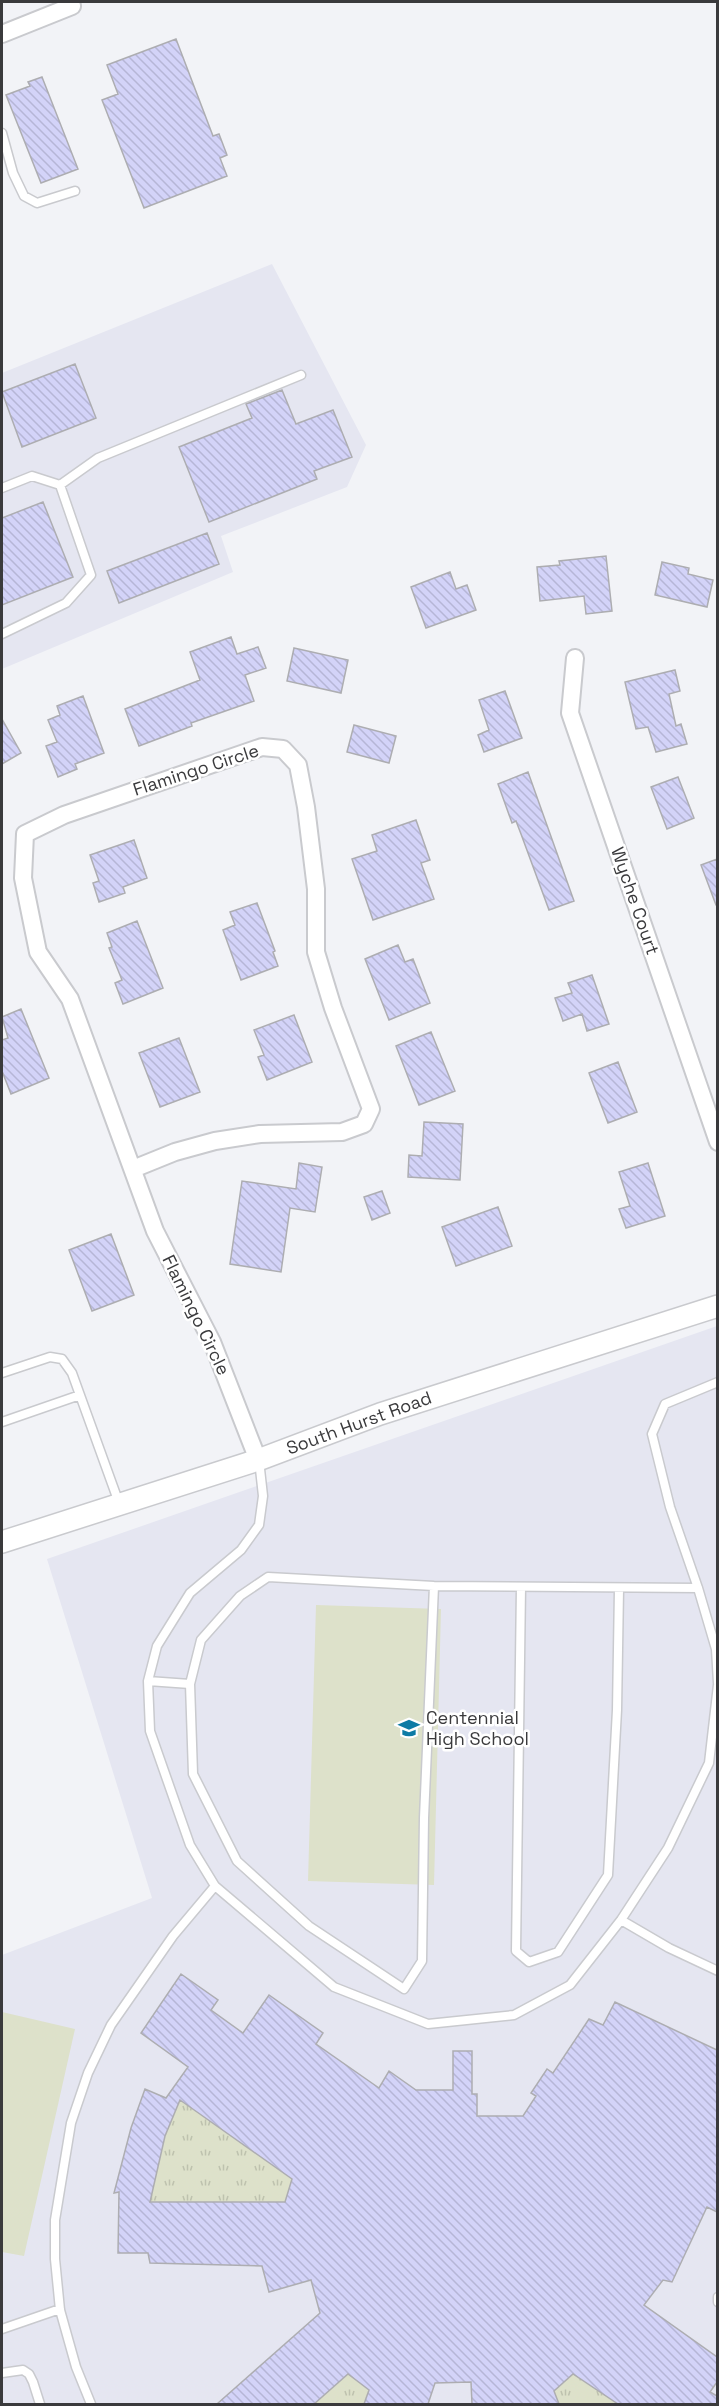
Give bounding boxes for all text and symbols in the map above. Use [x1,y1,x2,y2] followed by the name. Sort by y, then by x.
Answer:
[130,738,262,801] street label: Flamingo Circle
[606,844,665,958] street label: Wyche Court
[157,1251,235,1379] street label: Flamingo Circle
[283,1386,435,1459] street label: South Hurst Road
[426,1706,529,1750] place label: Centennial High School
[397,1716,421,1740] school or university icon: Centennial High School

